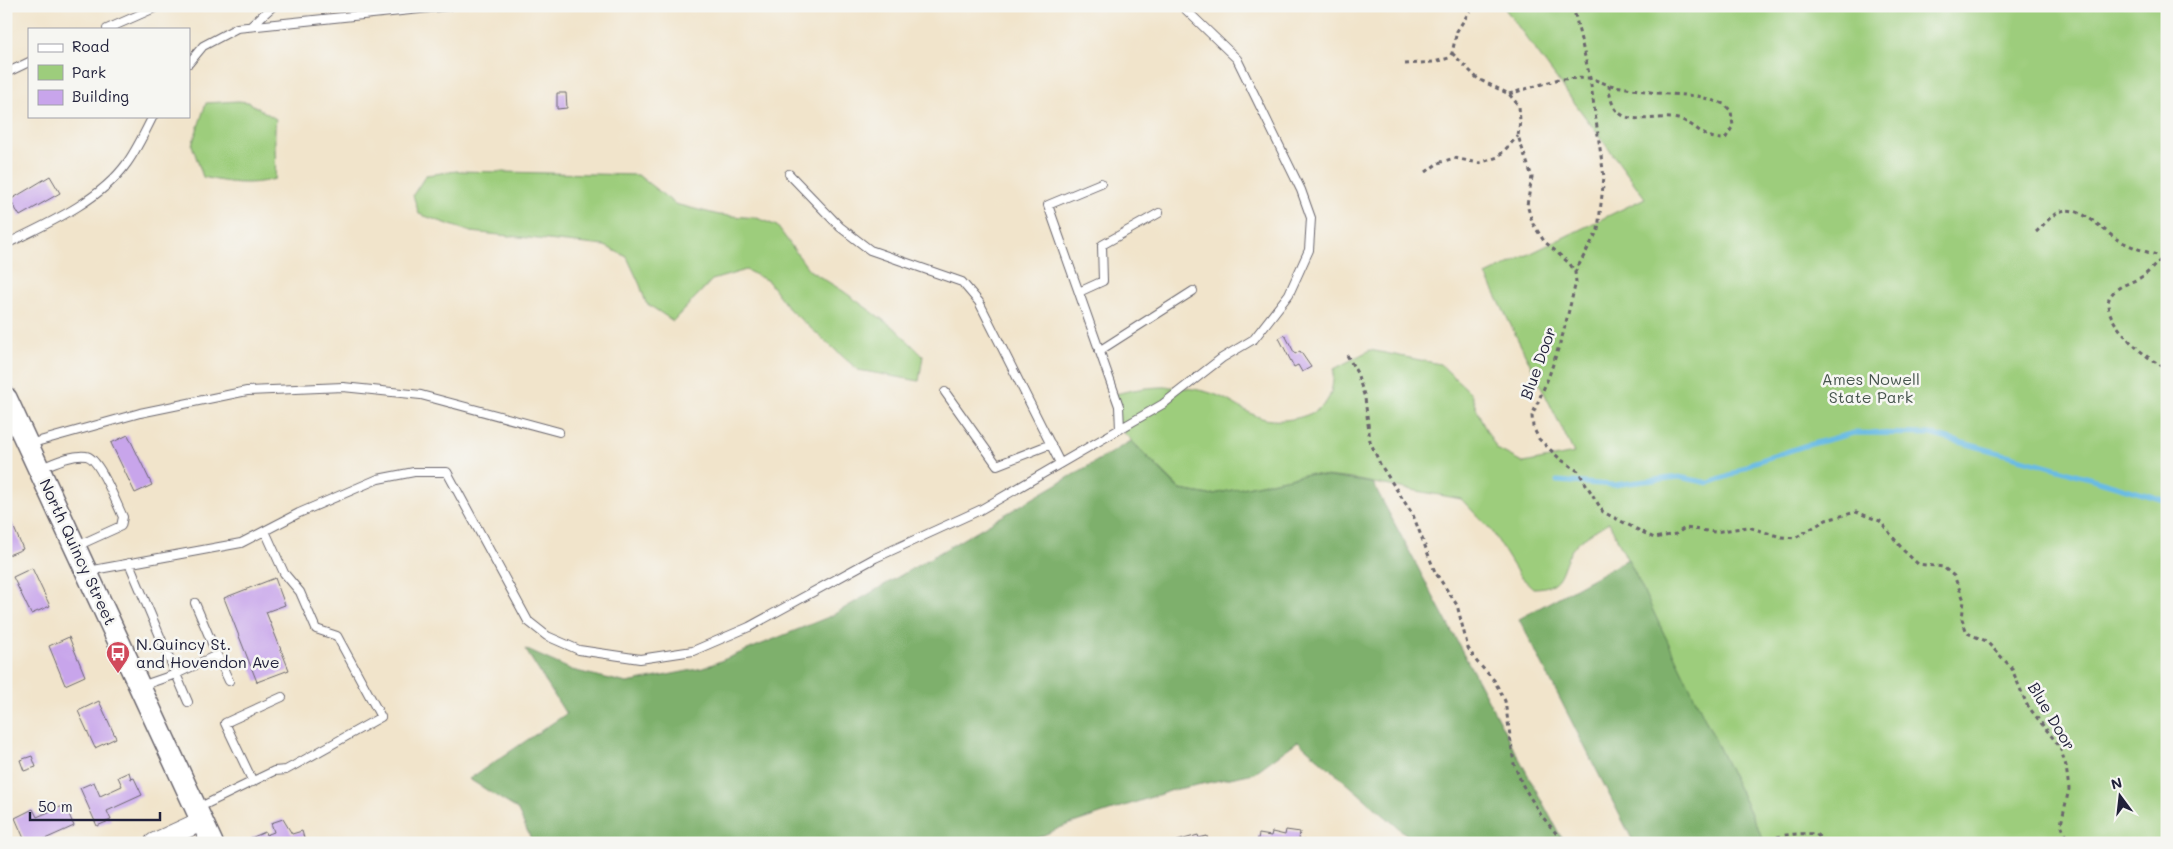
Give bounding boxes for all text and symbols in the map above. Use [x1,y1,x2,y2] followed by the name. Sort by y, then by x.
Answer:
[28,28,190,118] legend
[72,36,109,56] text: Road
[72,62,106,82] text: Park
[72,86,129,106] text: Building
[1515,324,1560,402] street label: Blue Door
[1822,368,1920,407] park label: Ames Nowell State Park
[35,475,122,628] street label: North Quincy Street
[136,633,280,672] place label: N.Quincy St. and Hovendon Ave
[105,640,131,674] bus stop icon: N.Quincy St. and Hovendon Ave
[2024,678,2081,754] street label: Blue Door
[2096,772,2146,822] north arrow
[2109,772,2124,794] text: N
[30,789,160,821] scale bar
[38,796,73,816] text: 50 m

